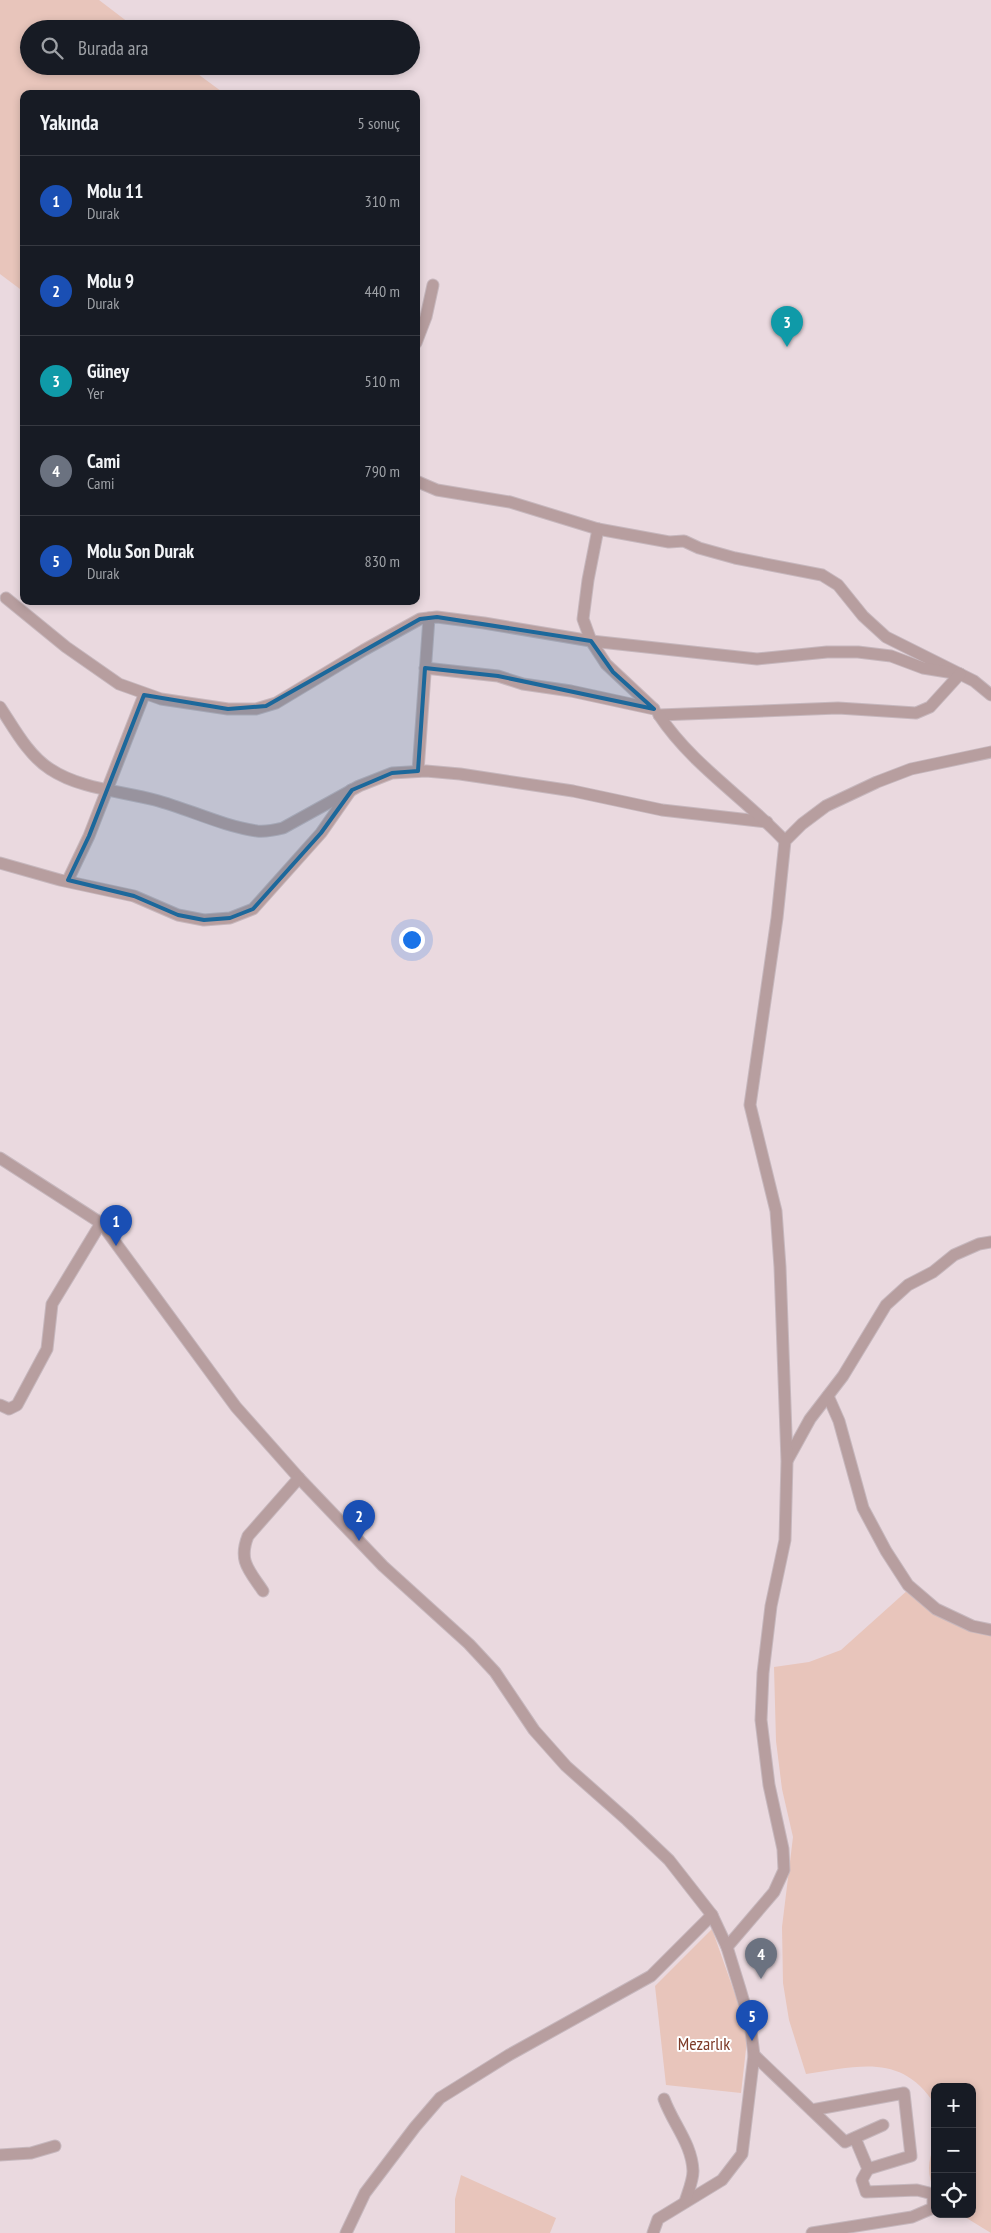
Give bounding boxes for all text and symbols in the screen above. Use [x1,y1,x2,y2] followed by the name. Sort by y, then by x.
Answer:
[20,20,420,75] search box
[38,34,66,62] icon: search
[78,36,148,60] text: Burada ara
[40,109,99,136] text: Yakında
[357,113,400,133] text: 5 sonuç
[87,179,143,203] text: Molu 11
[52,191,60,211] text: 1
[365,191,400,211] text: 310 m
[87,203,119,223] text: Durak
[87,269,134,293] text: Molu 9
[52,281,60,301] text: 2
[365,281,400,301] text: 440 m
[87,293,119,313] text: Durak
[771,306,803,347] pin: 3
[87,359,129,383] text: Güney
[52,371,60,391] text: 3
[365,371,400,391] text: 510 m
[87,383,104,403] text: Yer
[87,449,120,473] text: Cami
[52,461,60,481] text: 4
[365,461,400,481] text: 790 m
[87,473,114,493] text: Cami
[87,539,194,563] text: Molu Son Durak
[52,551,60,571] text: 5
[365,551,400,571] text: 830 m
[87,563,119,583] text: Durak
[399,927,425,953] your location
[100,1205,132,1246] pin: 1
[343,1500,375,1541] pin: 2
[745,1938,777,1979] pin: 4
[736,2000,768,2041] pin: 5
[678,2032,730,2055] park label: Mezarlık
[931,2083,976,2218] map controls
[931,2083,976,2128] button: +
[931,2128,976,2173] button: −
[931,2173,976,2218] button: locate

